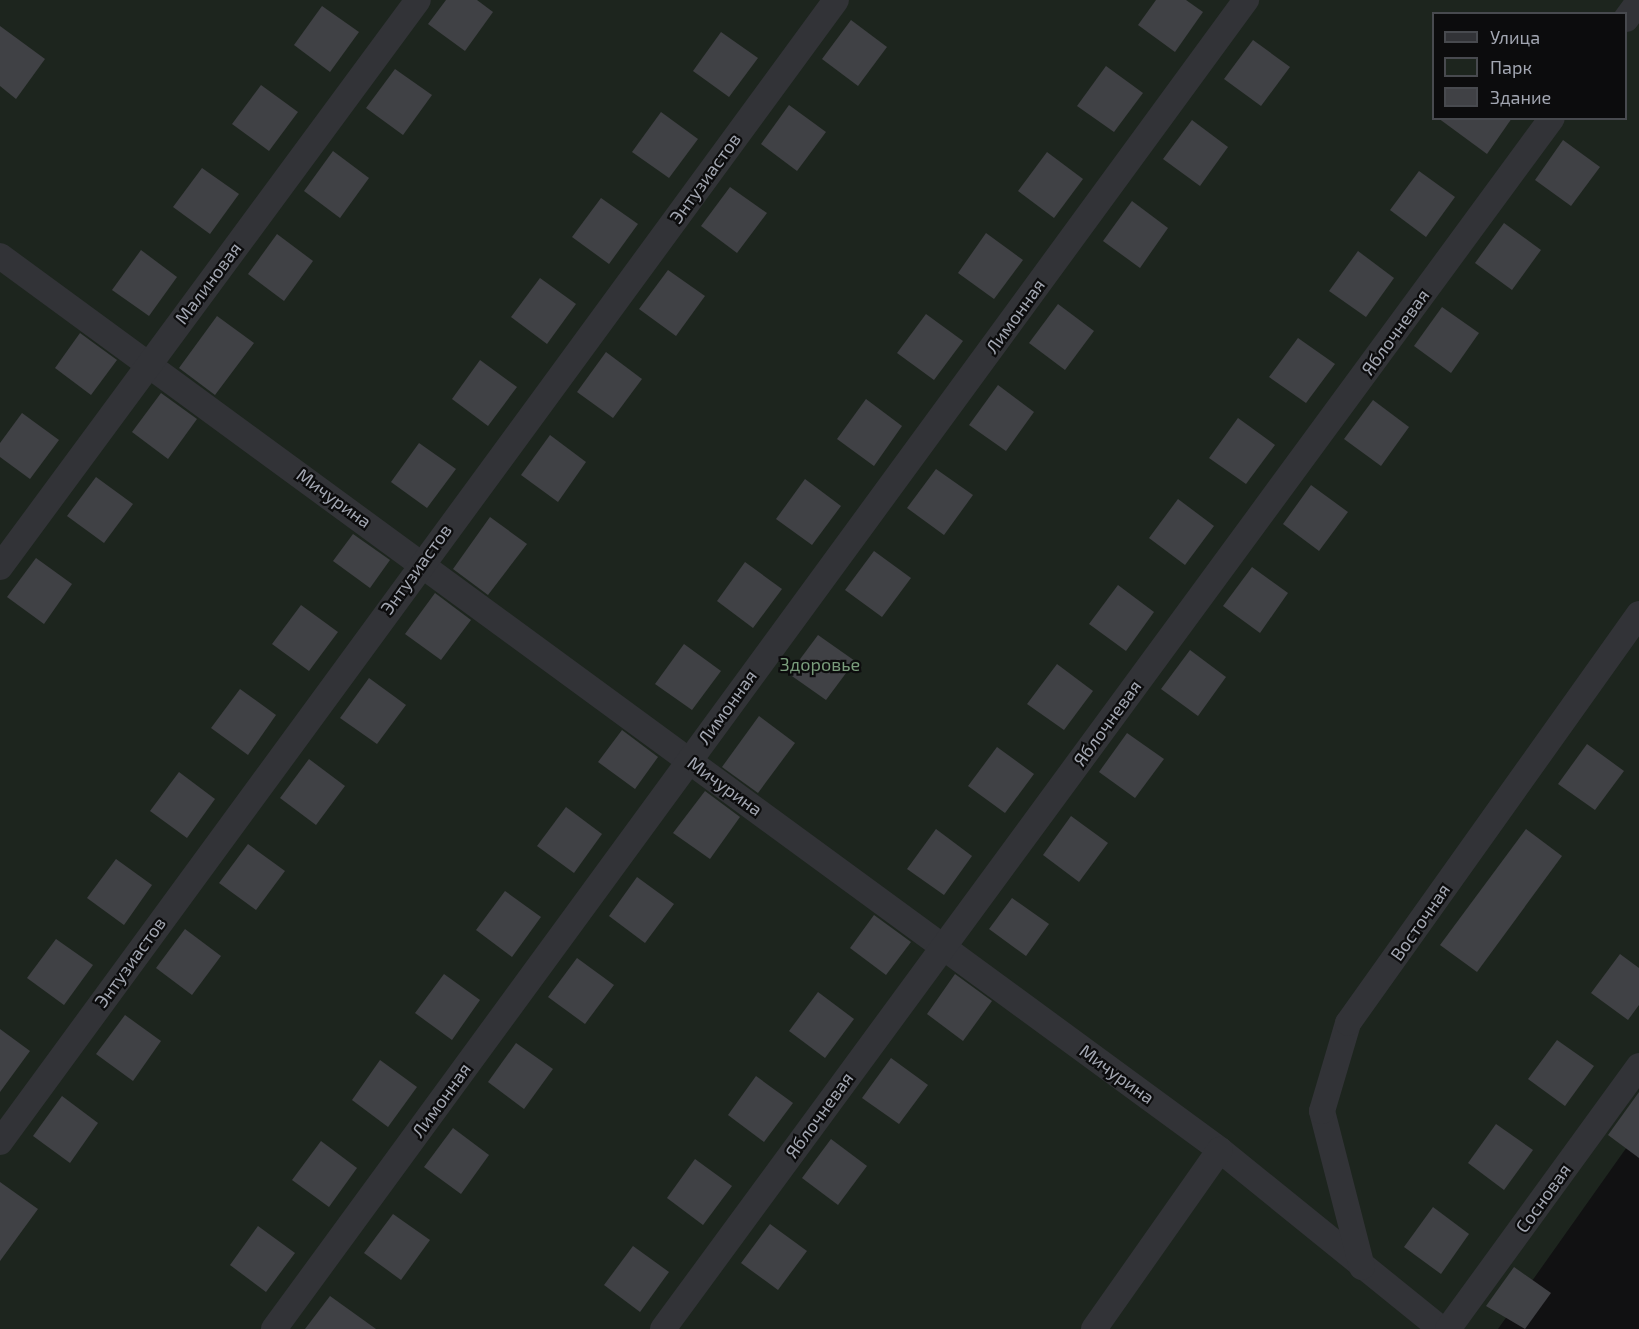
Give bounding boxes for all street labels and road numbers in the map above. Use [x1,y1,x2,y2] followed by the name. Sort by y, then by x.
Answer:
[665,129,745,227] street label: Энтузиастов
[170,238,246,328] street label: Малиновая
[981,275,1049,357] street label: Лимонная
[1357,285,1433,379] street label: Яблочневая
[292,464,376,532] street label: Мичурина
[376,520,456,618] street label: Энтузиастов
[693,666,761,748] street label: Лимонная
[1069,676,1145,770] street label: Яблочневая
[683,752,767,820] street label: Мичурина
[1386,879,1454,965] street label: Восточная
[90,913,170,1011] street label: Энтузиастов
[1075,1040,1159,1108] street label: Мичурина
[407,1059,475,1141] street label: Лимонная
[781,1068,857,1162] street label: Яблочневая
[1511,1159,1575,1237] street label: Сосновая

